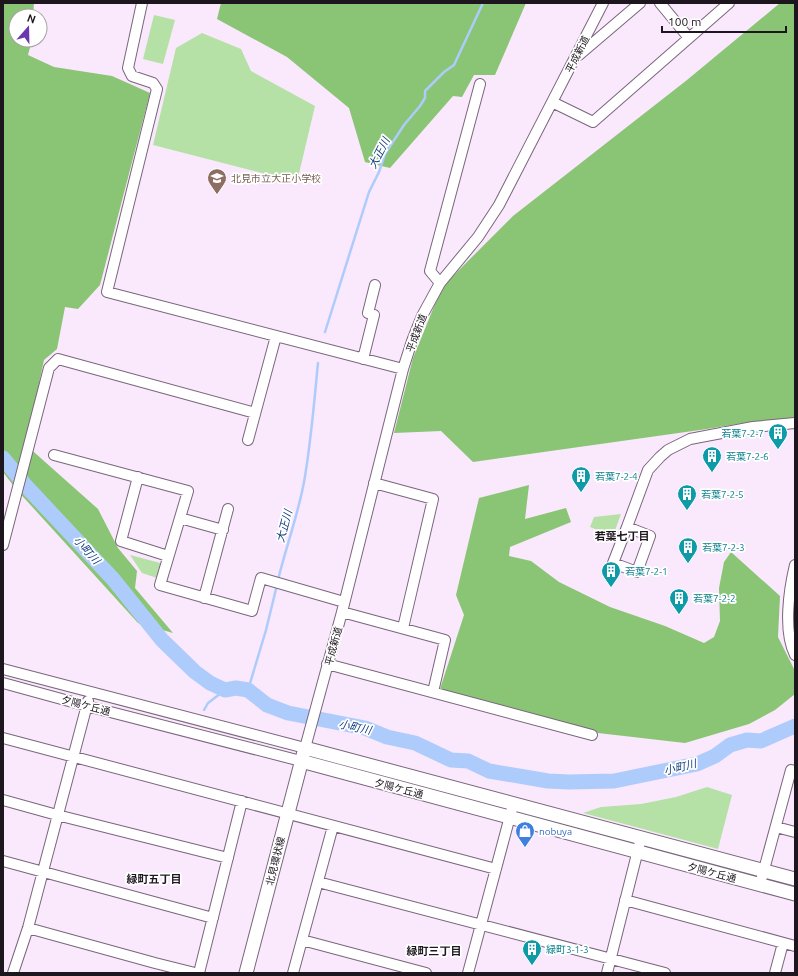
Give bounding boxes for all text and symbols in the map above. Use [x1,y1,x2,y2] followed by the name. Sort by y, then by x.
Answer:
[8,8,48,48] north arrow
[662,8,786,34] scale bar
[26,12,37,26] text: N
[668,15,701,28] text: 100 m
[563,34,591,75] street label: 平成新道
[366,135,392,170] water label: 大正川
[206,167,228,195] school or university icon: 北見市立大正小学校
[231,173,321,184] place label: 北見市立大正小学校
[404,313,429,354] street label: 平成新道
[767,422,789,450] building icon: 若葉7-2-7
[721,428,764,439] place label: 若葉7-2-7
[701,445,723,473] building icon: 若葉7-2-6
[726,451,769,462] place label: 若葉7-2-6
[570,465,592,493] building icon: 若葉7-2-4
[595,471,638,482] place label: 若葉7-2-4
[676,483,698,511] building icon: 若葉7-2-5
[701,489,744,500] place label: 若葉7-2-5
[274,508,294,543] water label: 大正川
[595,530,650,542] district label: 若葉七丁目
[72,534,103,567] water label: 小町川
[677,536,699,564] building icon: 若葉7-2-3
[702,542,745,553] place label: 若葉7-2-3
[600,560,622,588] building icon: 若葉7-2-1
[625,566,668,577] place label: 若葉7-2-1
[668,587,690,615] building icon: 若葉7-2-2
[693,593,736,604] place label: 若葉7-2-2
[323,625,344,667] street label: 平成新道
[60,694,111,717] street label: 夕陽ケ丘通
[338,718,373,737] water label: 小町川
[663,757,698,777] water label: 小町川
[373,777,424,800] street label: 夕陽ケ丘通
[514,820,536,848] shop icon: nobuya
[539,826,572,837] place label: nobuya
[264,836,287,887] street label: 北見環状線
[686,861,737,884] street label: 夕陽ケ丘通
[127,873,182,885] district label: 緑町五丁目
[521,938,543,966] building icon: 緑町3-1-3
[546,944,589,955] place label: 緑町3-1-3
[407,945,462,957] district label: 緑町三丁目

